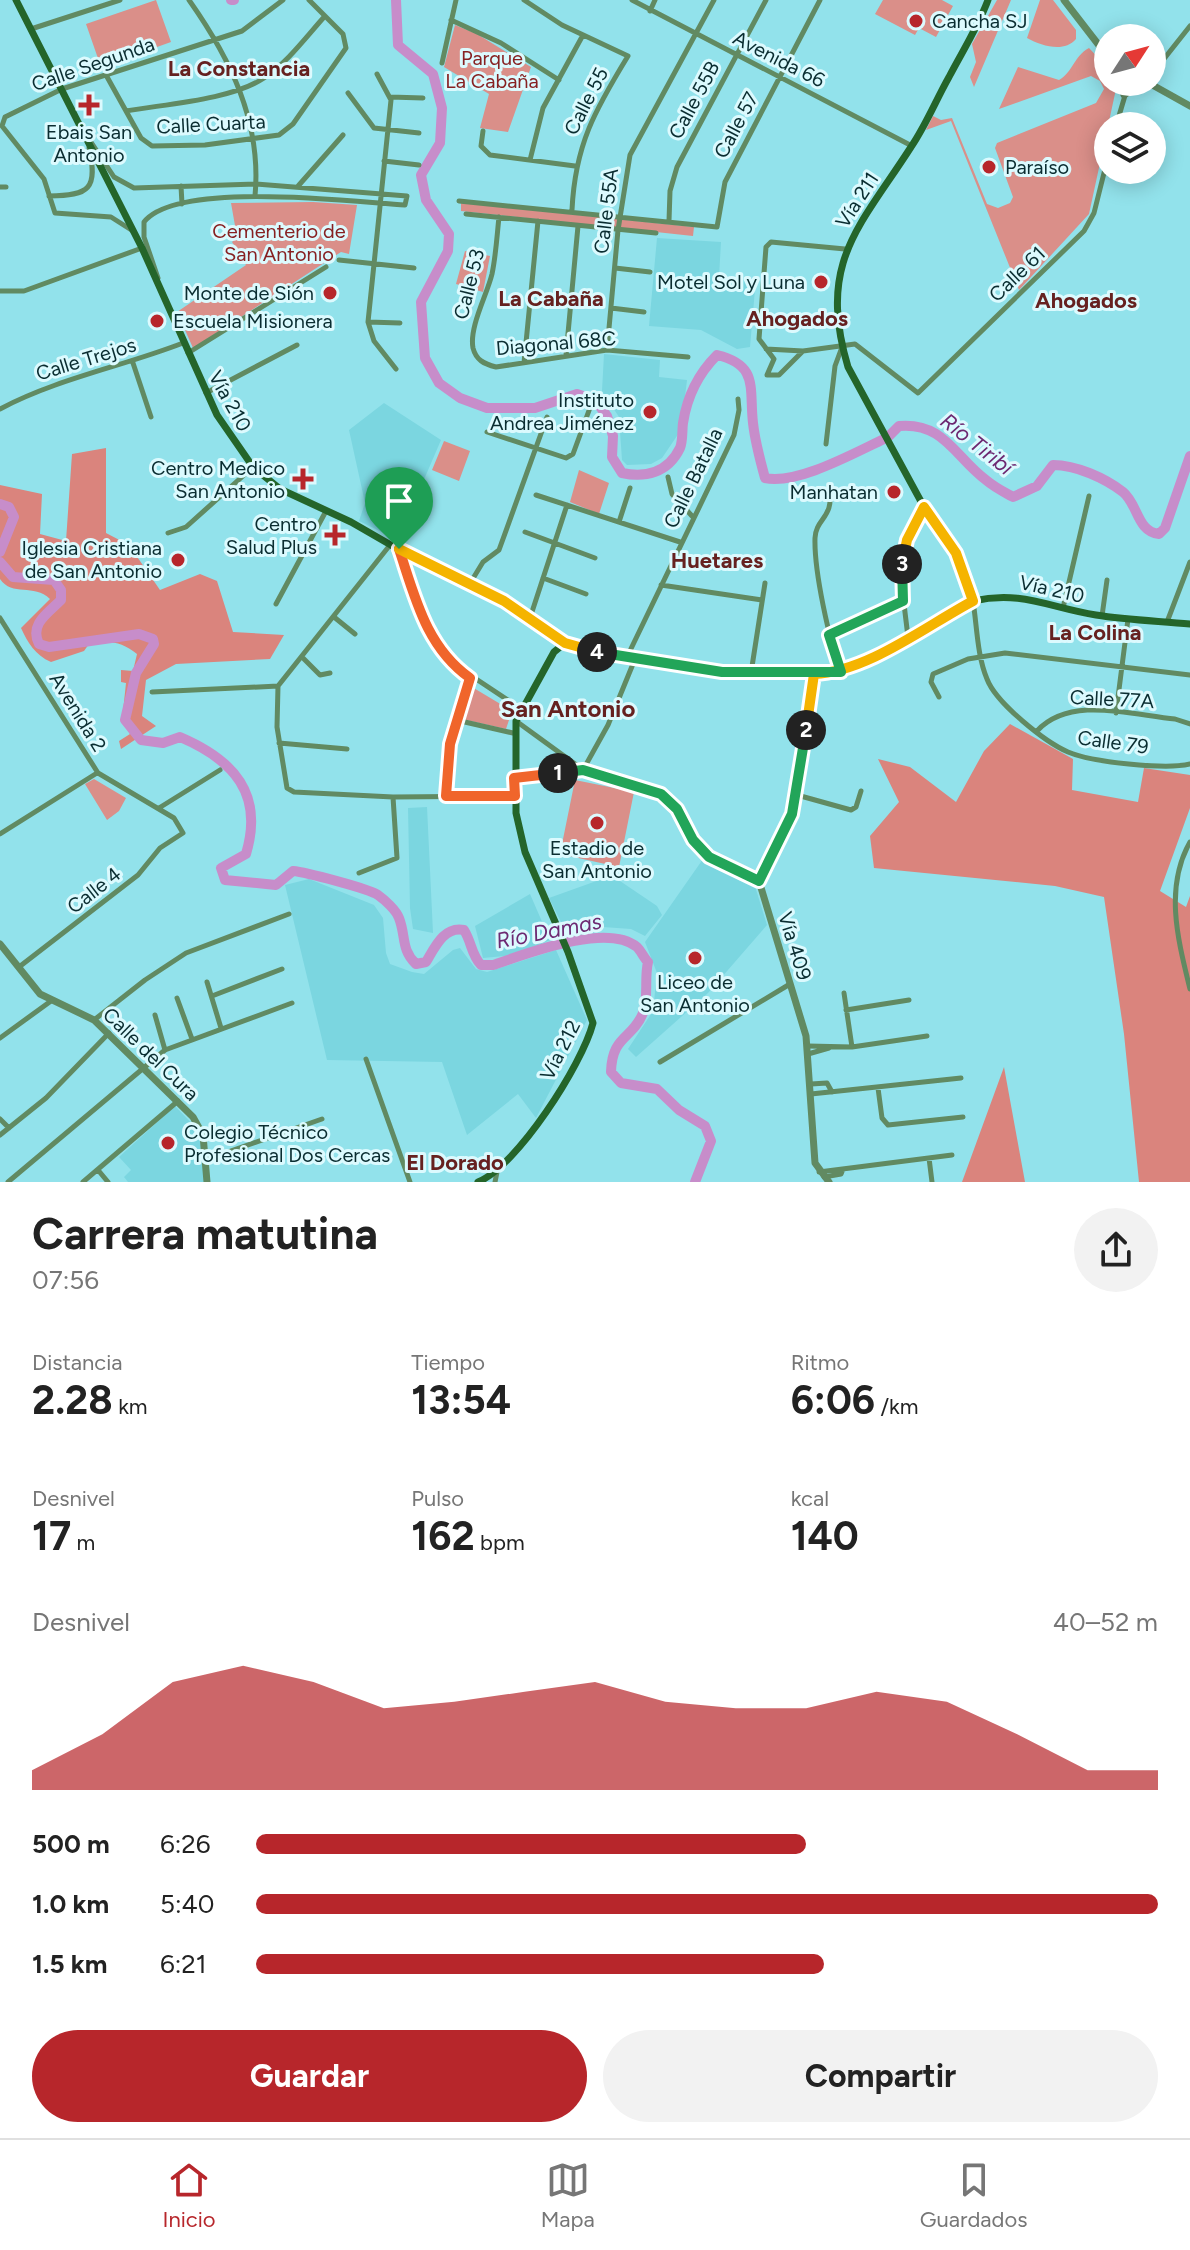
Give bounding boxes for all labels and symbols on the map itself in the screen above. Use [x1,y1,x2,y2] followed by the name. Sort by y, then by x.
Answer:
[932,9,1027,33] place label: Cancha SJ
[907,12,925,30] marker: Cancha SJ
[1094,24,1166,96] north arrow
[729,26,829,92] street label: Avenida 66
[28,32,158,96] street label: Calle Segunda
[445,46,539,93] park label: Parque La Cabaña
[168,55,310,82] district label: La Constancia
[664,57,724,143] street label: Calle 55B
[559,63,613,139] street label: Calle 55
[709,88,764,162] street label: Calle 57
[78,94,100,116] marker: Ebais San Antonio
[156,109,266,139] street label: Calle Cuarta
[46,120,132,167] place label: Ebais San Antonio
[1005,155,1069,179] place label: Paraíso
[980,158,998,176] marker: Paraíso
[589,166,623,255] street label: Calle 55A
[830,168,884,232] street label: Vía 211
[212,219,346,266] park label: Cementerio de San Antonio
[984,241,1050,307] street label: Calle 61
[449,246,489,322] street label: Calle 53
[657,270,805,294] place label: Motel Sol y Luna
[812,273,830,291] marker: Motel Sol y Luna
[184,281,314,305] place label: Monte de Sión
[321,284,339,302] marker: Monte de Sión
[498,285,604,312] district label: La Cabaña
[1035,287,1137,314] district label: Ahogados
[746,305,848,332] district label: Ahogados
[173,309,333,333] place label: Escuela Misionera
[148,312,166,330] marker: Escuela Misionera
[495,326,617,360] street label: Diagonal 68C
[33,332,139,386] street label: Calle Trejos
[204,366,256,436] street label: Vía 210
[490,388,634,435] place label: Instituto Andrea Jiménez
[641,403,659,421] marker: Instituto Andrea Jiménez
[935,407,1021,483] water label: Río Tiribí
[658,424,728,532] street label: Calle Batalla
[151,456,285,503] place label: Centro Medico San Antonio
[365,467,433,549] pin
[292,468,314,490] marker: Centro Medico San Antonio
[789,480,878,504] place label: Manhatan
[885,483,903,501] marker: Manhatan
[226,512,317,559] place label: Centro Salud Plus
[324,524,346,546] marker: Centro Salud Plus
[22,536,162,583] place label: Iglesia Cristiana de San Antonio
[882,544,922,584] pin: 3
[671,547,763,574] district label: Huetares
[169,551,187,569] marker: Iglesia Cristiana de San Antonio
[1017,570,1087,608] street label: Vía 210
[1049,619,1141,646] district label: La Colina
[577,632,617,672] pin: 4
[44,668,112,756] street label: Avenida 2
[1069,685,1155,713] street label: Calle 77A
[501,694,635,723] district label: San Antonio
[786,710,826,750] pin: 2
[1076,725,1150,759] street label: Calle 79
[538,753,578,793] pin: 1
[588,814,606,832] marker: Estadio de San Antonio
[542,836,652,883] place label: Estadio de San Antonio
[62,862,126,918] street label: Calle 4
[494,908,604,954] water label: Río Damas
[773,909,817,983] street label: Vía 409
[686,949,704,967] marker: Liceo de San Antonio
[640,970,750,1017] place label: Liceo de San Antonio
[98,1002,204,1106] street label: Calle del Cura
[535,1016,585,1084] street label: Vía 212
[184,1120,390,1167] place label: Colegio Técnico Profesional Dos Cercas
[159,1134,177,1152] marker: Colegio Técnico Profesional Dos Cercas
[406,1149,504,1176] district label: El Dorado

